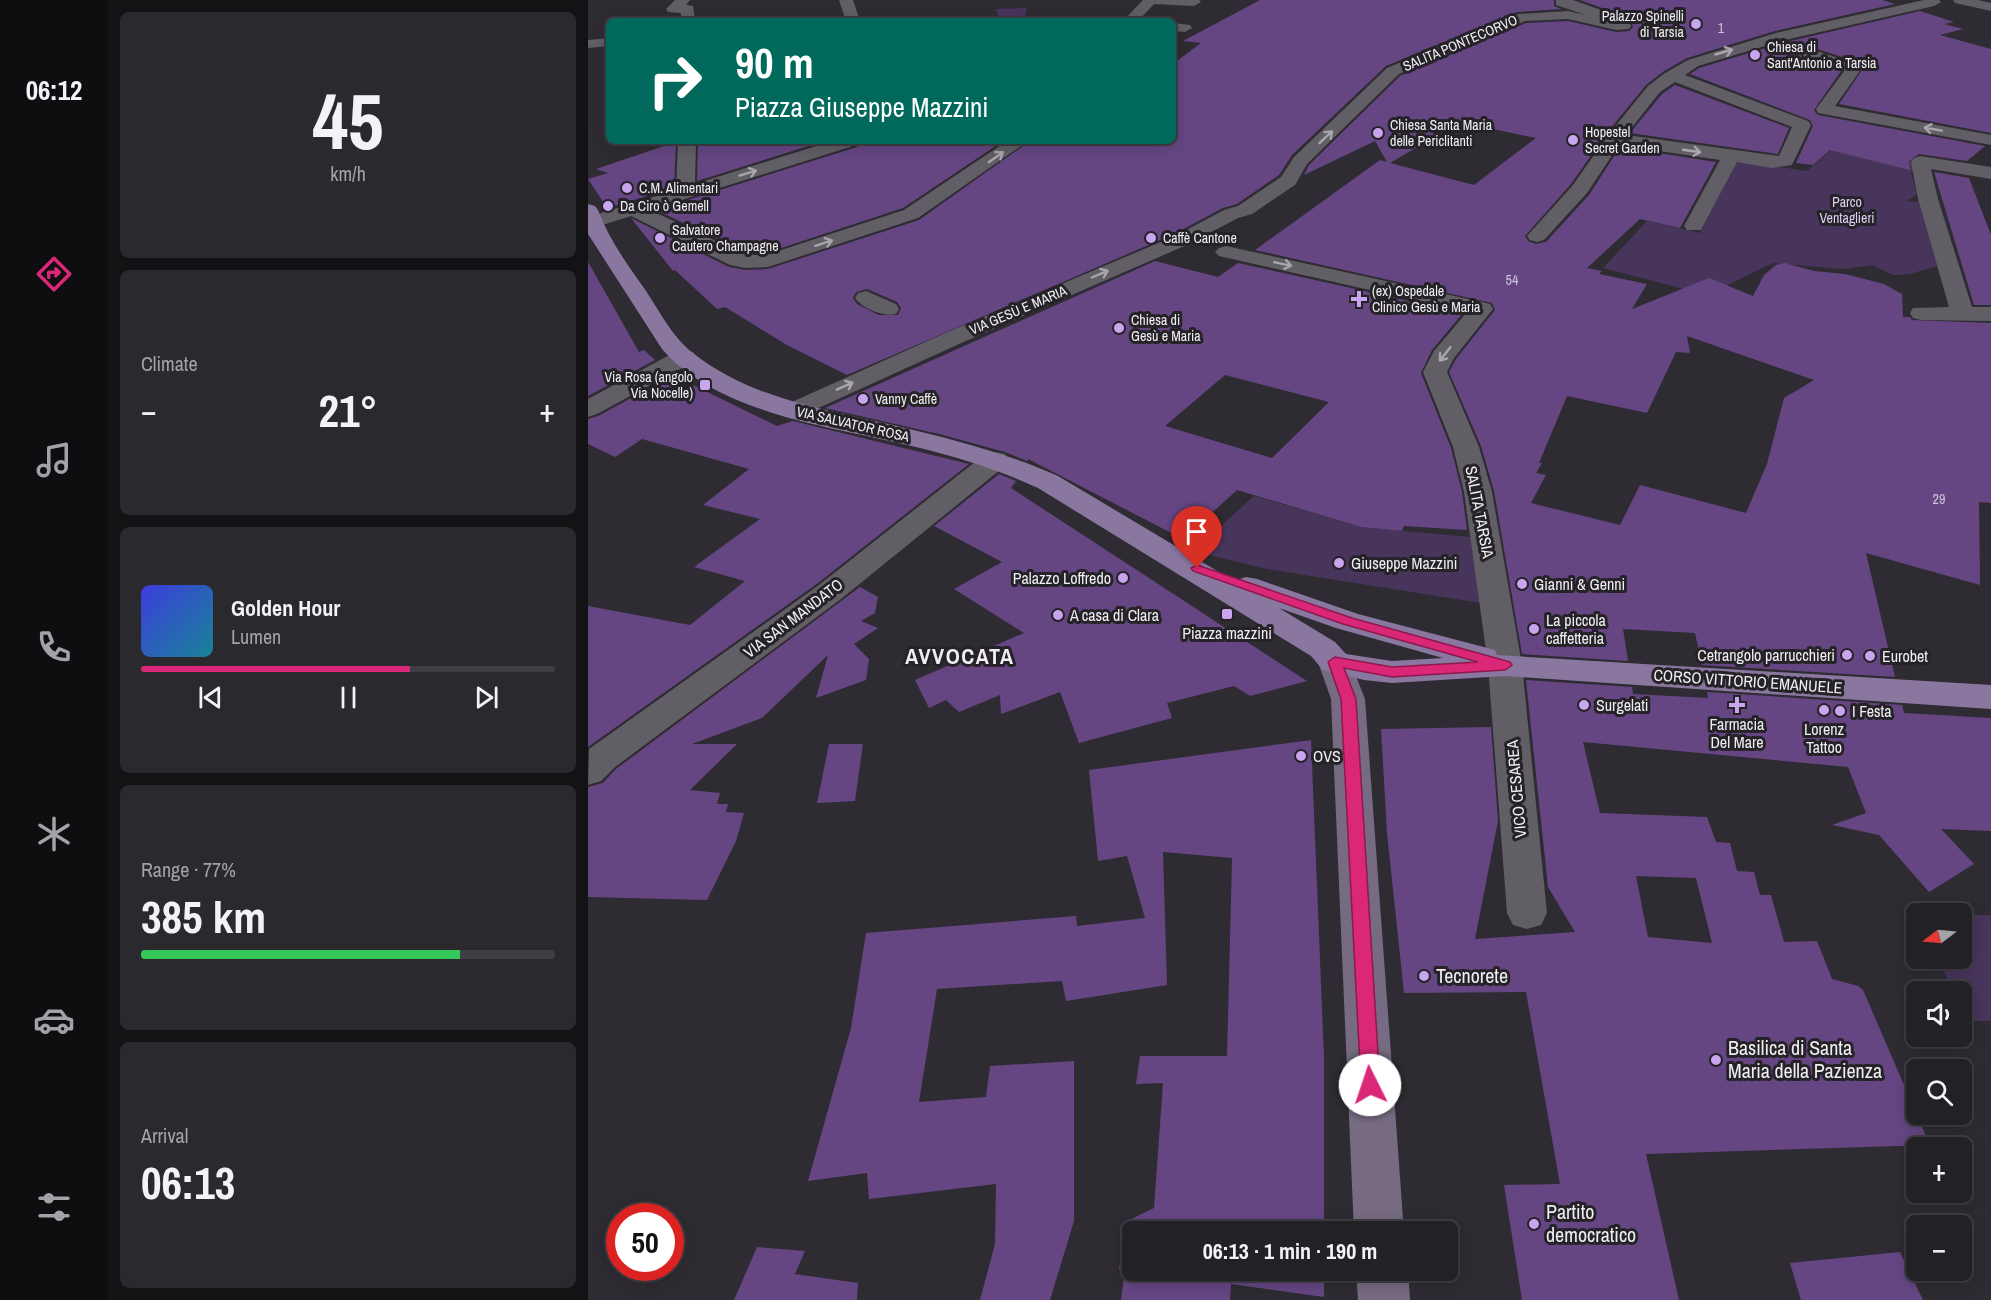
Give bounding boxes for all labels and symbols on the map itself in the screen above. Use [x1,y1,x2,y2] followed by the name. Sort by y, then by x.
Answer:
[1602,7,1685,41] place label: Palazzo Spinelli di Tarsia
[1400,11,1520,75] street label: SALITA PONTECORVO
[1689,17,1703,31] marker: Palazzo Spinelli di Tarsia
[1718,19,1725,37] house number: 1
[1767,38,1877,72] place label: Chiesa di Sant'Antonio a Tarsia
[1714,46,1733,58] one-way arrow
[1748,48,1762,62] marker: Chiesa di Sant'Antonio a Tarsia
[1390,116,1493,150] place label: Chiesa Santa Maria delle Periclitanti
[1585,123,1660,157] place label: Hopestel Secret Garden
[1924,123,1944,134] one-way arrow
[1371,126,1385,140] marker: Chiesa Santa Maria delle Periclitanti
[1318,129,1333,144] one-way arrow
[1566,133,1580,147] marker: Hopestel Secret Garden
[1682,145,1702,156] one-way arrow
[987,151,1004,163] one-way arrow
[738,167,757,178] one-way arrow
[639,179,718,197] place label: C.M. Alimentari
[620,181,634,195] marker: C.M. Alimentari
[1820,193,1874,227] park label: Parco Ventaglieri
[620,197,709,215] place label: Da Ciro ò Gemell
[601,199,615,213] marker: Da Ciro ò Gemell
[672,221,779,255] place label: Salvatore Cautero Champagne
[1163,229,1237,247] place label: Caffè Cantone
[653,231,667,245] marker: Salvatore Cautero Champagne
[1144,231,1158,245] marker: Caffè Cantone
[814,237,832,248] one-way arrow
[1273,259,1292,271] one-way arrow
[1091,268,1109,279] one-way arrow
[1506,271,1519,289] house number: 54
[967,281,1070,339] street label: VIA GESÙ E MARIA
[1372,282,1481,316] place label: (ex) Ospedale Clinico Gesù e Maria
[1350,290,1368,308] marker: (ex) Ospedale Clinico Gesù e Maria
[1131,311,1201,345] place label: Chiesa di Gesù e Maria
[1112,321,1126,335] marker: Chiesa di Gesù e Maria
[1439,346,1452,362] one-way arrow
[604,368,693,402] place label: Via Rosa (angolo Via Nocelle)
[698,378,712,392] marker: Via Rosa (angolo Via Nocelle)
[835,379,853,391] one-way arrow
[875,390,937,408] place label: Vanny Caffè
[856,392,870,406] marker: Vanny Caffè
[795,402,912,446] street label: VIA SALVATOR ROSA
[1460,464,1500,560] street label: SALITA TARSIA
[1933,490,1945,508] house number: 29
[1171,506,1222,568] pin
[1351,552,1457,574] place label: Giuseppe Mazzini
[1332,556,1346,570] marker: Giuseppe Mazzini
[1013,567,1111,589] place label: Palazzo Loffredo
[1116,571,1130,585] marker: Palazzo Loffredo
[739,573,847,663] street label: VIA SAN MANDATO
[1534,573,1625,595] place label: Gianni & Genni
[1515,577,1529,591] marker: Gianni & Genni
[1069,604,1160,626] place label: A casa di Clara
[1220,607,1234,621] marker: Piazza mazzini
[1051,608,1065,622] marker: A casa di Clara
[1546,609,1607,649] place label: La piccola caffetteria
[1182,622,1272,644] place label: Piazza mazzini
[1527,622,1541,636] marker: La piccola caffetteria
[905,641,1015,671] district label: AVVOCATA
[1697,644,1835,666] place label: Cetrangolo parrucchieri
[1882,645,1928,667] place label: Eurobet
[1840,648,1854,662] marker: Cetrangolo parrucchieri
[1863,649,1877,663] marker: Eurobet
[1653,663,1843,699] street label: CORSO VITTORIO EMANUELE
[1596,694,1649,716] place label: Surgelati
[1577,698,1591,712] marker: Surgelati
[1730,698,1744,712] marker: Farmacia Del Mare
[1852,700,1892,722] place label: I Festa
[1817,703,1831,717] marker: Lorenz Tattoo
[1833,704,1847,718] marker: I Festa
[1710,713,1765,753] place label: Farmacia Del Mare
[1804,718,1844,758] place label: Lorenz Tattoo
[1501,739,1531,839] street label: VICO CESAREA
[1313,745,1341,767] place label: OVS
[1294,749,1308,763] marker: OVS
[1906,903,1972,969] north arrow
[1436,962,1508,989] place label: Tecnorete
[1417,969,1431,983] marker: Tecnorete
[1728,1034,1882,1084] place label: Basilica di Santa Maria della Pazienza
[1338,1053,1402,1117] position arrow
[1709,1053,1723,1067] marker: Basilica di Santa Maria della Pazienza
[1546,1198,1636,1248] place label: Partito democratico
[606,1203,684,1281] speed limit sign: 50
[1527,1217,1541,1231] marker: Partito democratico

